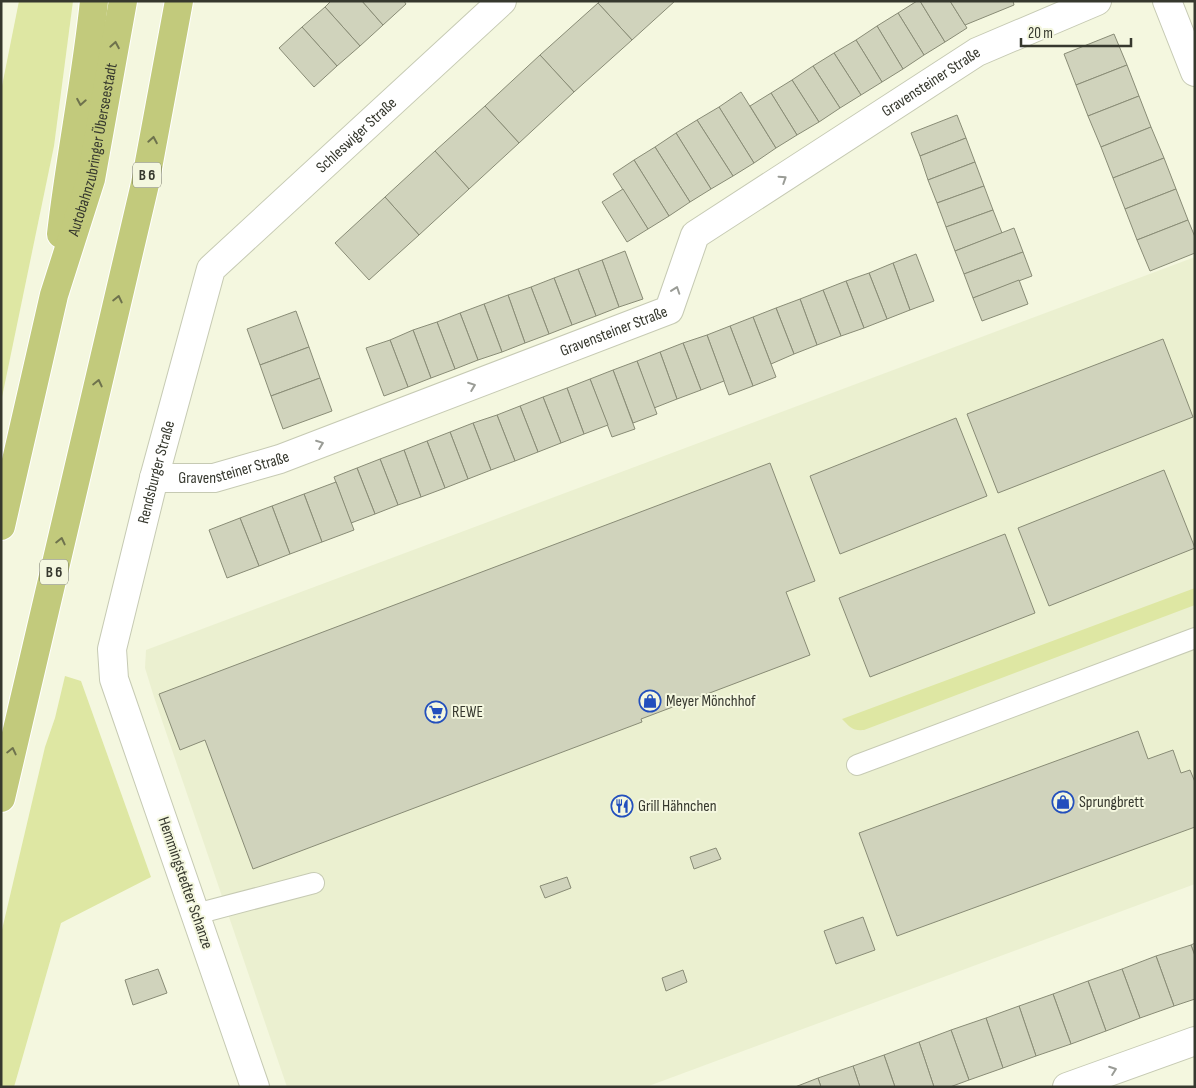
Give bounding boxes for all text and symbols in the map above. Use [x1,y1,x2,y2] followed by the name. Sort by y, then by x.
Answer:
[1021,15,1131,47] scale bar
[1028,24,1053,43] text: 20 m
[110,40,120,49] one-way arrow
[878,43,984,121] street label: Gravensteiner Straße
[64,61,121,239] street label: Autobahnzubringer Überseestadt
[312,93,400,177] street label: Schleswiger Straße
[77,97,87,106] one-way arrow
[148,136,158,145] one-way arrow
[133,162,161,188] road number: B 6
[778,176,787,186] one-way arrow
[670,286,680,295] one-way arrow
[112,295,123,304] one-way arrow
[557,302,670,360] street label: Gravensteiner Straße
[92,378,103,387] one-way arrow
[467,381,476,392] one-way arrow
[134,419,179,526] street label: Rendsburger Straße
[315,440,324,450] one-way arrow
[178,447,292,488] street label: Gravensteiner Straße
[55,537,66,546] one-way arrow
[40,560,68,584] road number: B 6
[638,689,662,713] shop icon: Meyer Mönchhof
[666,692,756,711] place label: Meyer Mönchhof
[424,700,448,724] supermarket icon: REWE
[452,703,483,722] place label: REWE
[6,746,17,755] one-way arrow
[1051,790,1075,814] shop icon: Sprungbrett
[1079,793,1144,812] place label: Sprungbrett
[610,794,634,818] restaurant icon: Grill Hähnchen
[638,797,717,816] place label: Grill Hähnchen
[154,815,216,951] street label: Hemmingstedter Schanze
[1109,1066,1117,1076] one-way arrow

